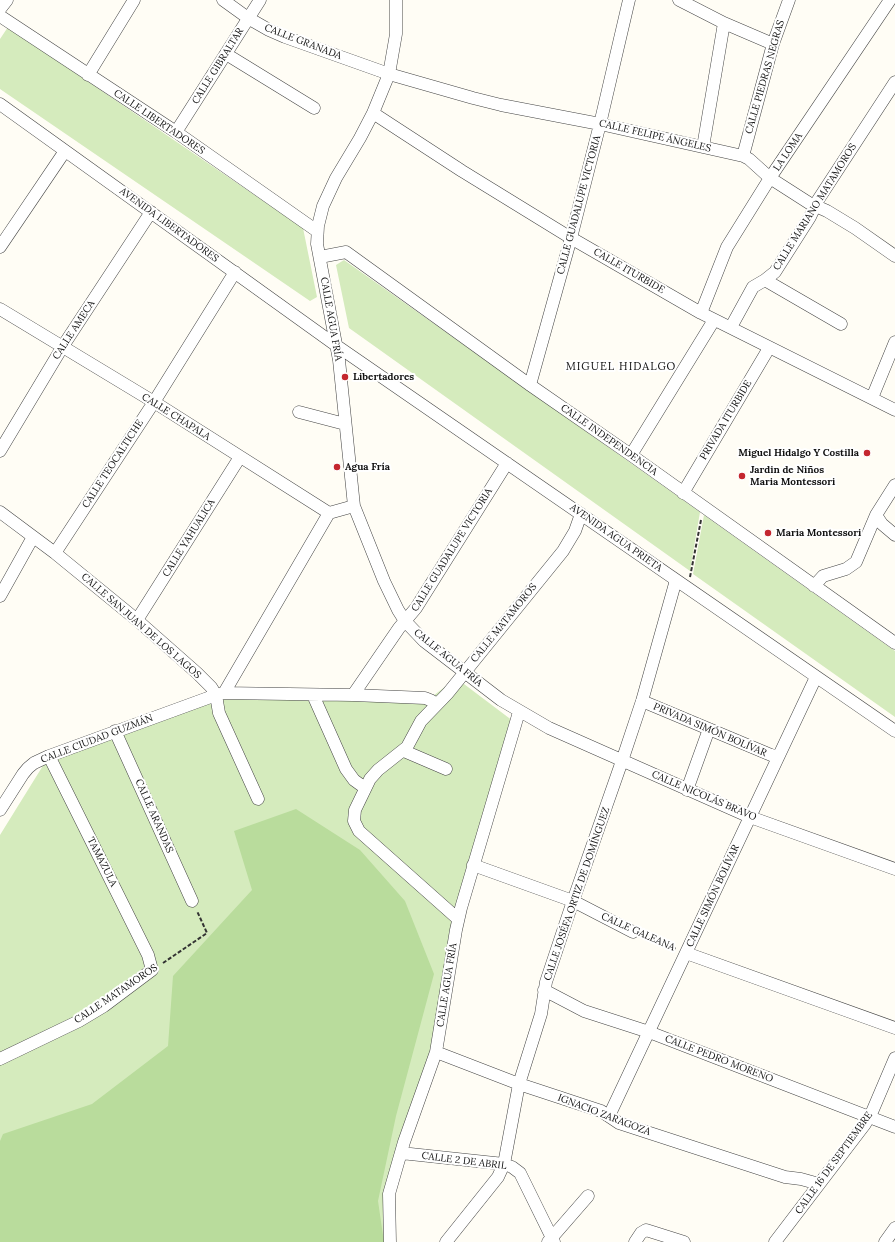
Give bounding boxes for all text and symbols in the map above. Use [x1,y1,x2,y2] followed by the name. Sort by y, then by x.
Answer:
[743,19,787,135] street label: CALLE PIEDRAS NEGRAS
[263,22,343,62] street label: CALLE GRANADA
[190,26,246,106] street label: CALLE GIBRALTAR
[111,87,207,157] street label: CALLE LIBERTADORES
[598,117,712,155] street label: CALLE FELIPE ÁNGELES
[771,131,805,173] street label: LA LOMA
[555,134,603,276] street label: CALLE GUADALUPE VICTORIA
[771,141,859,273] street label: CALLE MARIANO MATAMOROS
[117,185,221,265] street label: AVENIDA LIBERTADORES
[591,246,667,296] street label: CALLE ITURBIDE
[318,276,344,362] street label: CALLE AGUA FRÍA
[50,298,98,362] street label: CALLE AMECA
[566,360,676,374] district label: MIGUEL HIDALGO
[353,371,414,383] place label: Libertadores
[340,372,350,382] marker: Libertadores
[697,378,755,462] street label: PRIVADA ITURBIDE
[139,391,213,443] street label: CALLE CHAPALA
[558,402,660,478] street label: CALLE INDEPENDENCIA
[80,417,146,511] street label: CALLE TEOCALTICHE
[738,447,859,459] place label: Miguel Hidalgo Y Costilla
[862,448,872,458] marker: Miguel Hidalgo Y Costilla
[345,461,390,473] place label: Agua Fría
[332,462,342,472] marker: Agua Fría
[750,464,835,488] place label: Jardin de Niños Maria Montessori
[737,471,747,481] marker: Jardin de Niños Maria Montessori
[409,486,495,614] street label: CALLE GUADALUPE VICTORIA
[160,497,218,579] street label: CALLE YAHUALICA
[567,502,665,574] street label: AVENIDA AGUA PRIETA
[776,527,861,539] place label: Maria Montessori
[763,528,773,538] marker: Maria Montessori
[79,571,203,681] street label: CALLE SAN JUAN DE LOS LAGOS
[468,581,540,665] street label: CALLE MATAMOROS
[411,627,485,689] street label: CALLE AGUA FRÍA
[651,701,769,759] street label: PRIVADA SIMÓN BOLÍVAR
[39,712,155,766] street label: CALLE CIUDAD GUZMÁN
[650,768,758,824] street label: CALLE NICOLÁS BRAVO
[132,777,176,855] street label: CALLE ARANDAS
[542,806,612,982] street label: CALLE JOSÉFA ORTIZ DE DOMÍNGUEZ
[84,835,120,889] street label: TAMAZULA
[684,843,742,949] street label: CALLE SIMÓN BOLÍVAR
[599,910,677,954] street label: CALLE GALEANA
[434,942,460,1028] street label: CALLE AGUA FRÍA
[72,962,160,1026] street label: CALLE MATAMOROS
[663,1033,775,1085] street label: CALLE PEDRO MORENO
[556,1092,652,1138] street label: IGNACIO ZARAGOZA
[793,1110,875,1216] street label: CALLE 16 DE SEPTIEMBRE
[421,1150,507,1172] street label: CALLE 2 DE ABRIL

